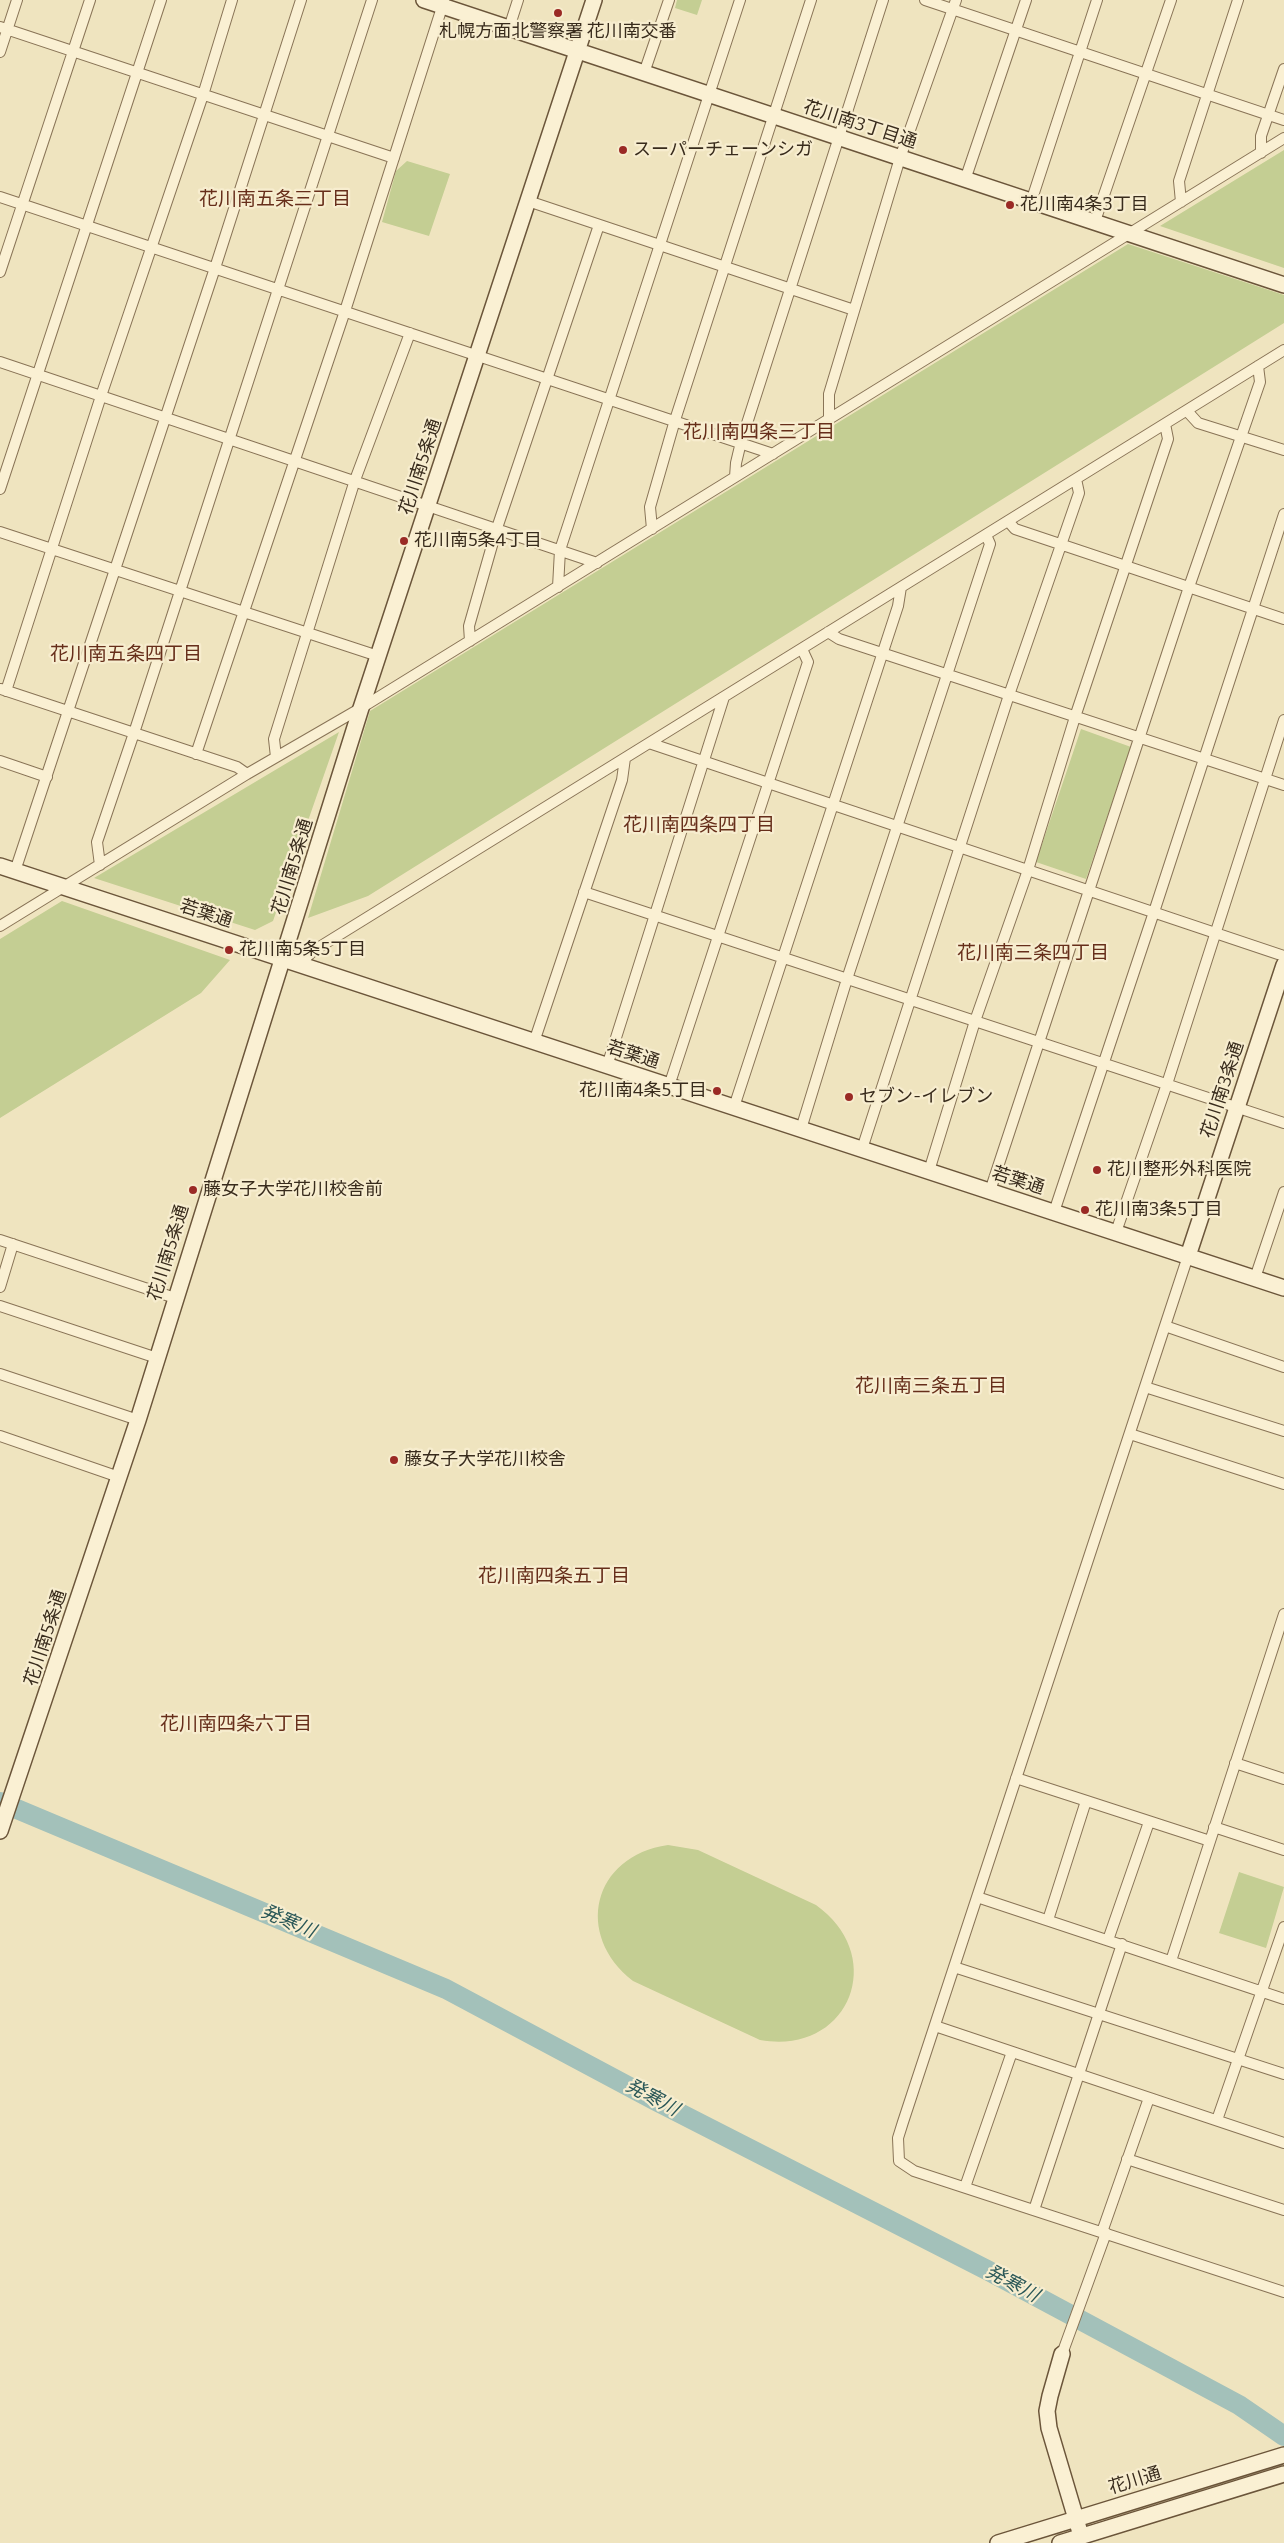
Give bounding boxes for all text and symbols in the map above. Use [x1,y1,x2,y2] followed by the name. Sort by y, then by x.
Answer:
[552,7,564,19] marker: 札幌方面北警察署 花川南交番
[439,21,677,43] place label: 札幌方面北警察署 花川南交番
[800,96,920,154] street label: 花川南3丁目通
[633,139,813,161] place label: スーパーチェーンシガ
[617,144,629,156] marker: スーパーチェーンシガ
[199,189,351,211] district label: 花川南五条三丁目
[1020,194,1149,216] place label: 花川南4条3丁目
[1004,199,1016,211] marker: 花川南4条3丁目
[395,416,447,518] street label: 花川南5条通
[683,422,835,444] district label: 花川南四条三丁目
[414,530,542,552] place label: 花川南5条4丁目
[398,535,410,547] marker: 花川南5条4丁目
[50,644,202,666] district label: 花川南五条四丁目
[623,815,775,837] district label: 花川南四条四丁目
[268,816,318,918] street label: 花川南5条通
[177,895,235,933] street label: 若葉通
[239,939,366,961] place label: 花川南5条5丁目
[957,943,1109,965] district label: 花川南三条四丁目
[223,944,235,956] marker: 花川南5条5丁目
[604,1036,662,1074] street label: 若葉通
[1197,1039,1249,1141] street label: 花川南3条通
[579,1080,707,1102] place label: 花川南4条5丁目
[711,1085,723,1097] marker: 花川南4条5丁目
[859,1086,993,1108] place label: セブン-イレブン
[843,1091,855,1103] marker: セブン-イレブン
[1107,1159,1251,1181] place label: 花川整形外科医院
[989,1162,1047,1200] street label: 若葉通
[1091,1164,1103,1176] marker: 花川整形外科医院
[203,1179,383,1201] place label: 藤女子大学花川校舎前
[187,1184,199,1196] marker: 藤女子大学花川校舎前
[1095,1199,1223,1221] place label: 花川南3条5丁目
[144,1202,194,1304] street label: 花川南5条通
[1079,1204,1091,1216] marker: 花川南3条5丁目
[855,1376,1007,1398] district label: 花川南三条五丁目
[404,1449,566,1471] place label: 藤女子大学花川校舎
[388,1454,400,1466] marker: 藤女子大学花川校舎
[478,1566,630,1588] district label: 花川南四条五丁目
[20,1587,72,1689] street label: 花川南5条通
[160,1714,312,1736] district label: 花川南四条六丁目
[257,1900,319,1944] water label: 発寒川
[621,2075,683,2121] water label: 発寒川
[981,2261,1043,2307] water label: 発寒川
[1106,2463,1164,2499] street label: 花川通

